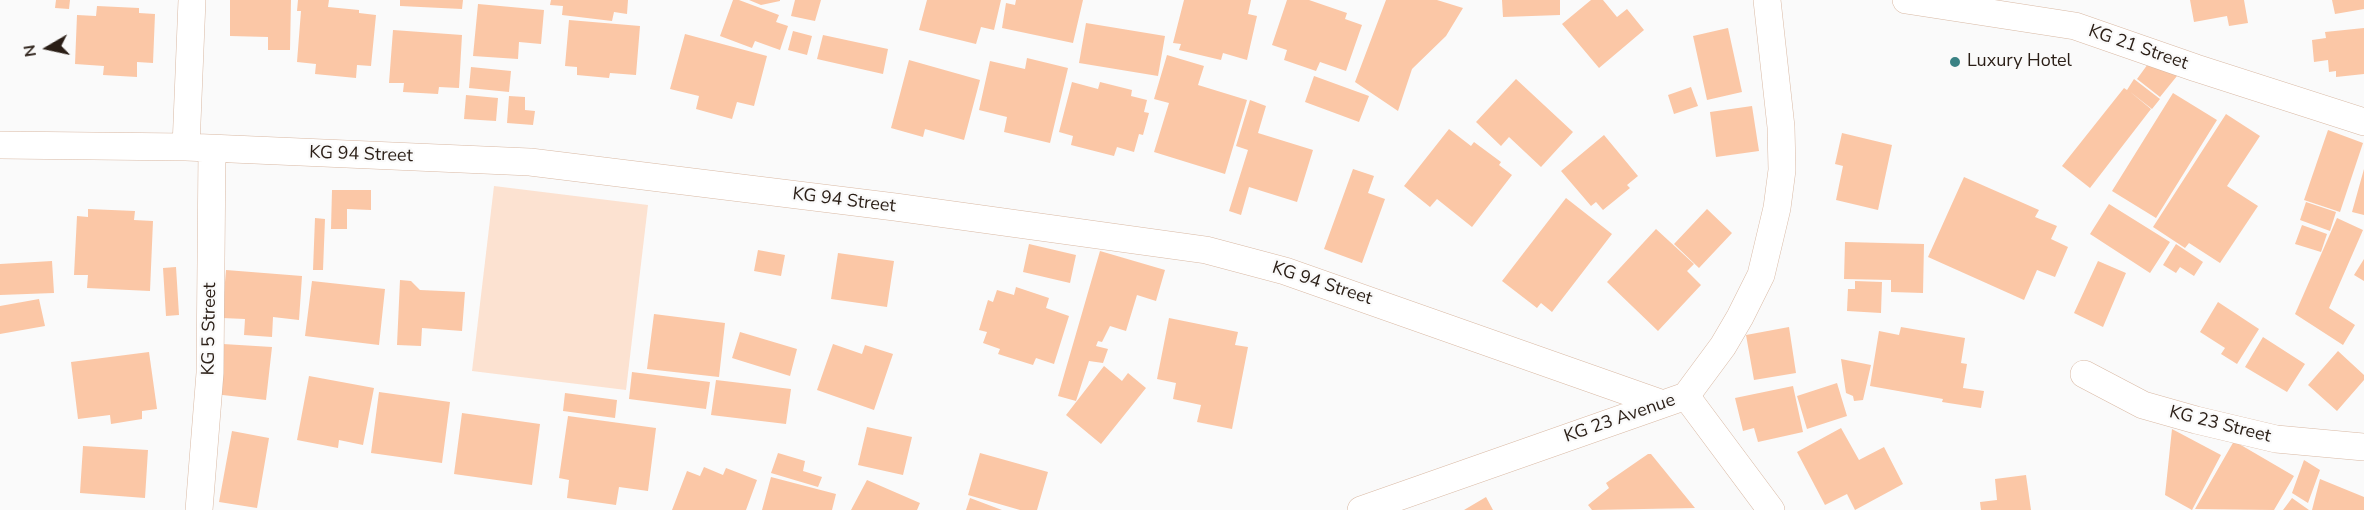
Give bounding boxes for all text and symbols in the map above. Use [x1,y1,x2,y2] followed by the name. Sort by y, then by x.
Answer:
[18,18,78,78] north arrow
[2085,21,2191,75] street label: KG 21 Street
[18,43,42,58] text: N
[1967,51,2072,73] place label: Luxury Hotel
[1948,55,1962,69] marker: Luxury Hotel
[309,142,413,168] street label: KG 94 Street
[791,184,897,218] street label: KG 94 Street
[1269,258,1375,310] street label: KG 94 Street
[198,282,222,376] street label: KG 5 Street
[1562,390,1678,448] street label: KG 23 Avenue
[2167,402,2273,448] street label: KG 23 Street

